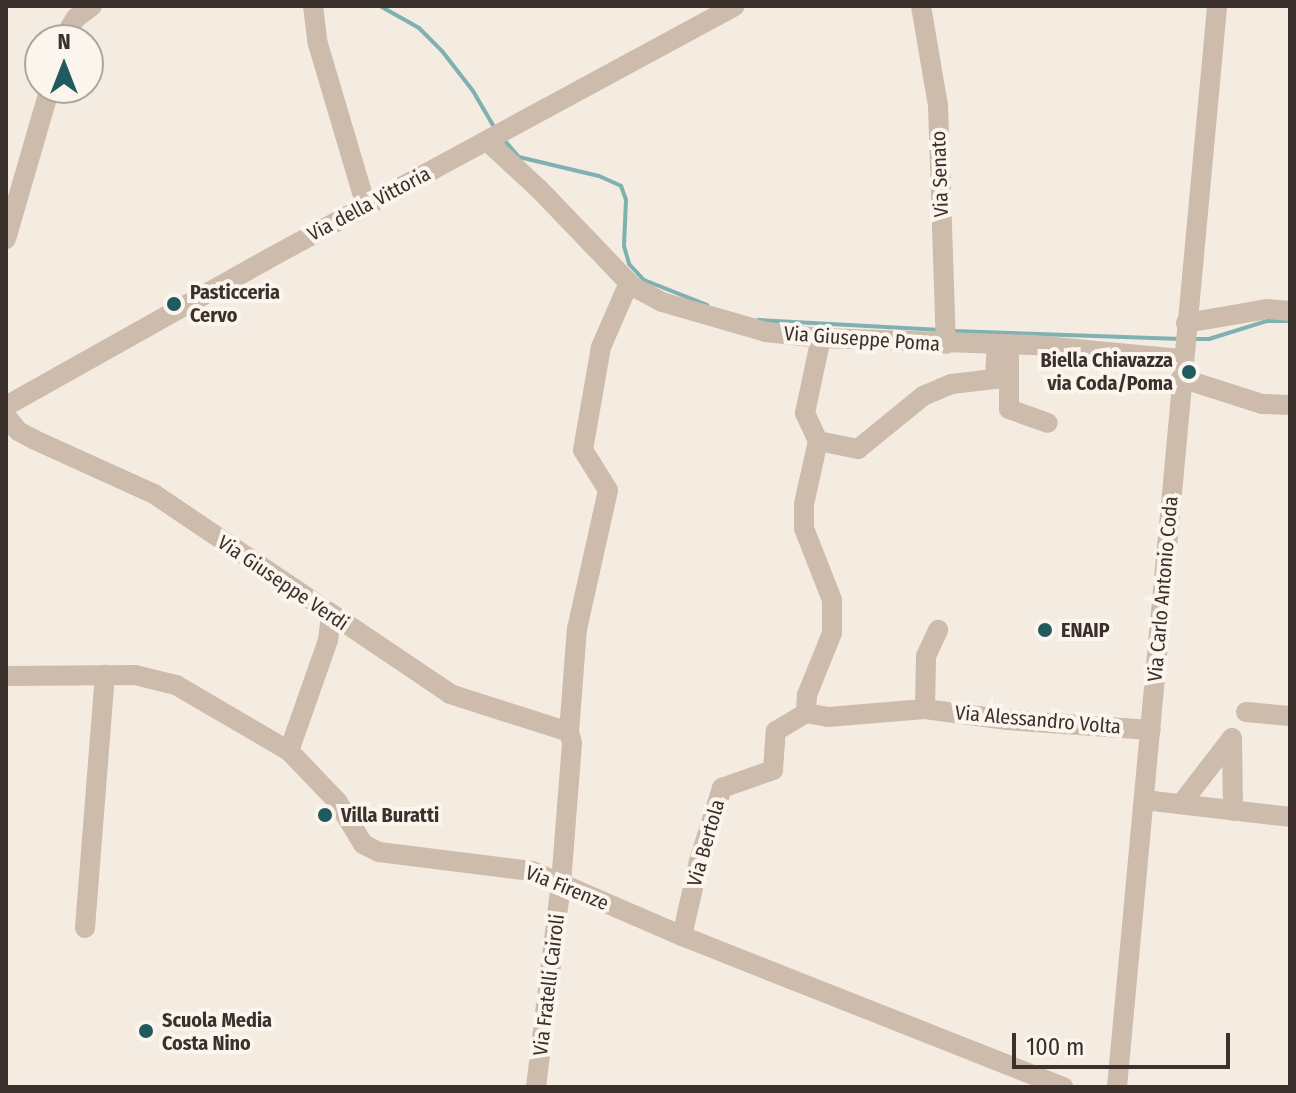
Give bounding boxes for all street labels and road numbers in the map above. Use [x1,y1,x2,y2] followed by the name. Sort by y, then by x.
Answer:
[926,130,954,218] street label: Via Senato
[303,162,435,246] street label: Via della Vittoria
[783,322,941,356] street label: Via Giuseppe Poma
[1143,495,1183,683] street label: Via Carlo Antonio Coda
[213,530,353,636] street label: Via Giuseppe Verdi
[954,701,1122,739] street label: Via Alessandro Volta
[682,797,730,889] street label: Via Bertola
[522,861,612,915] street label: Via Firenze
[528,913,570,1057] street label: Via Fratelli Cairoli

